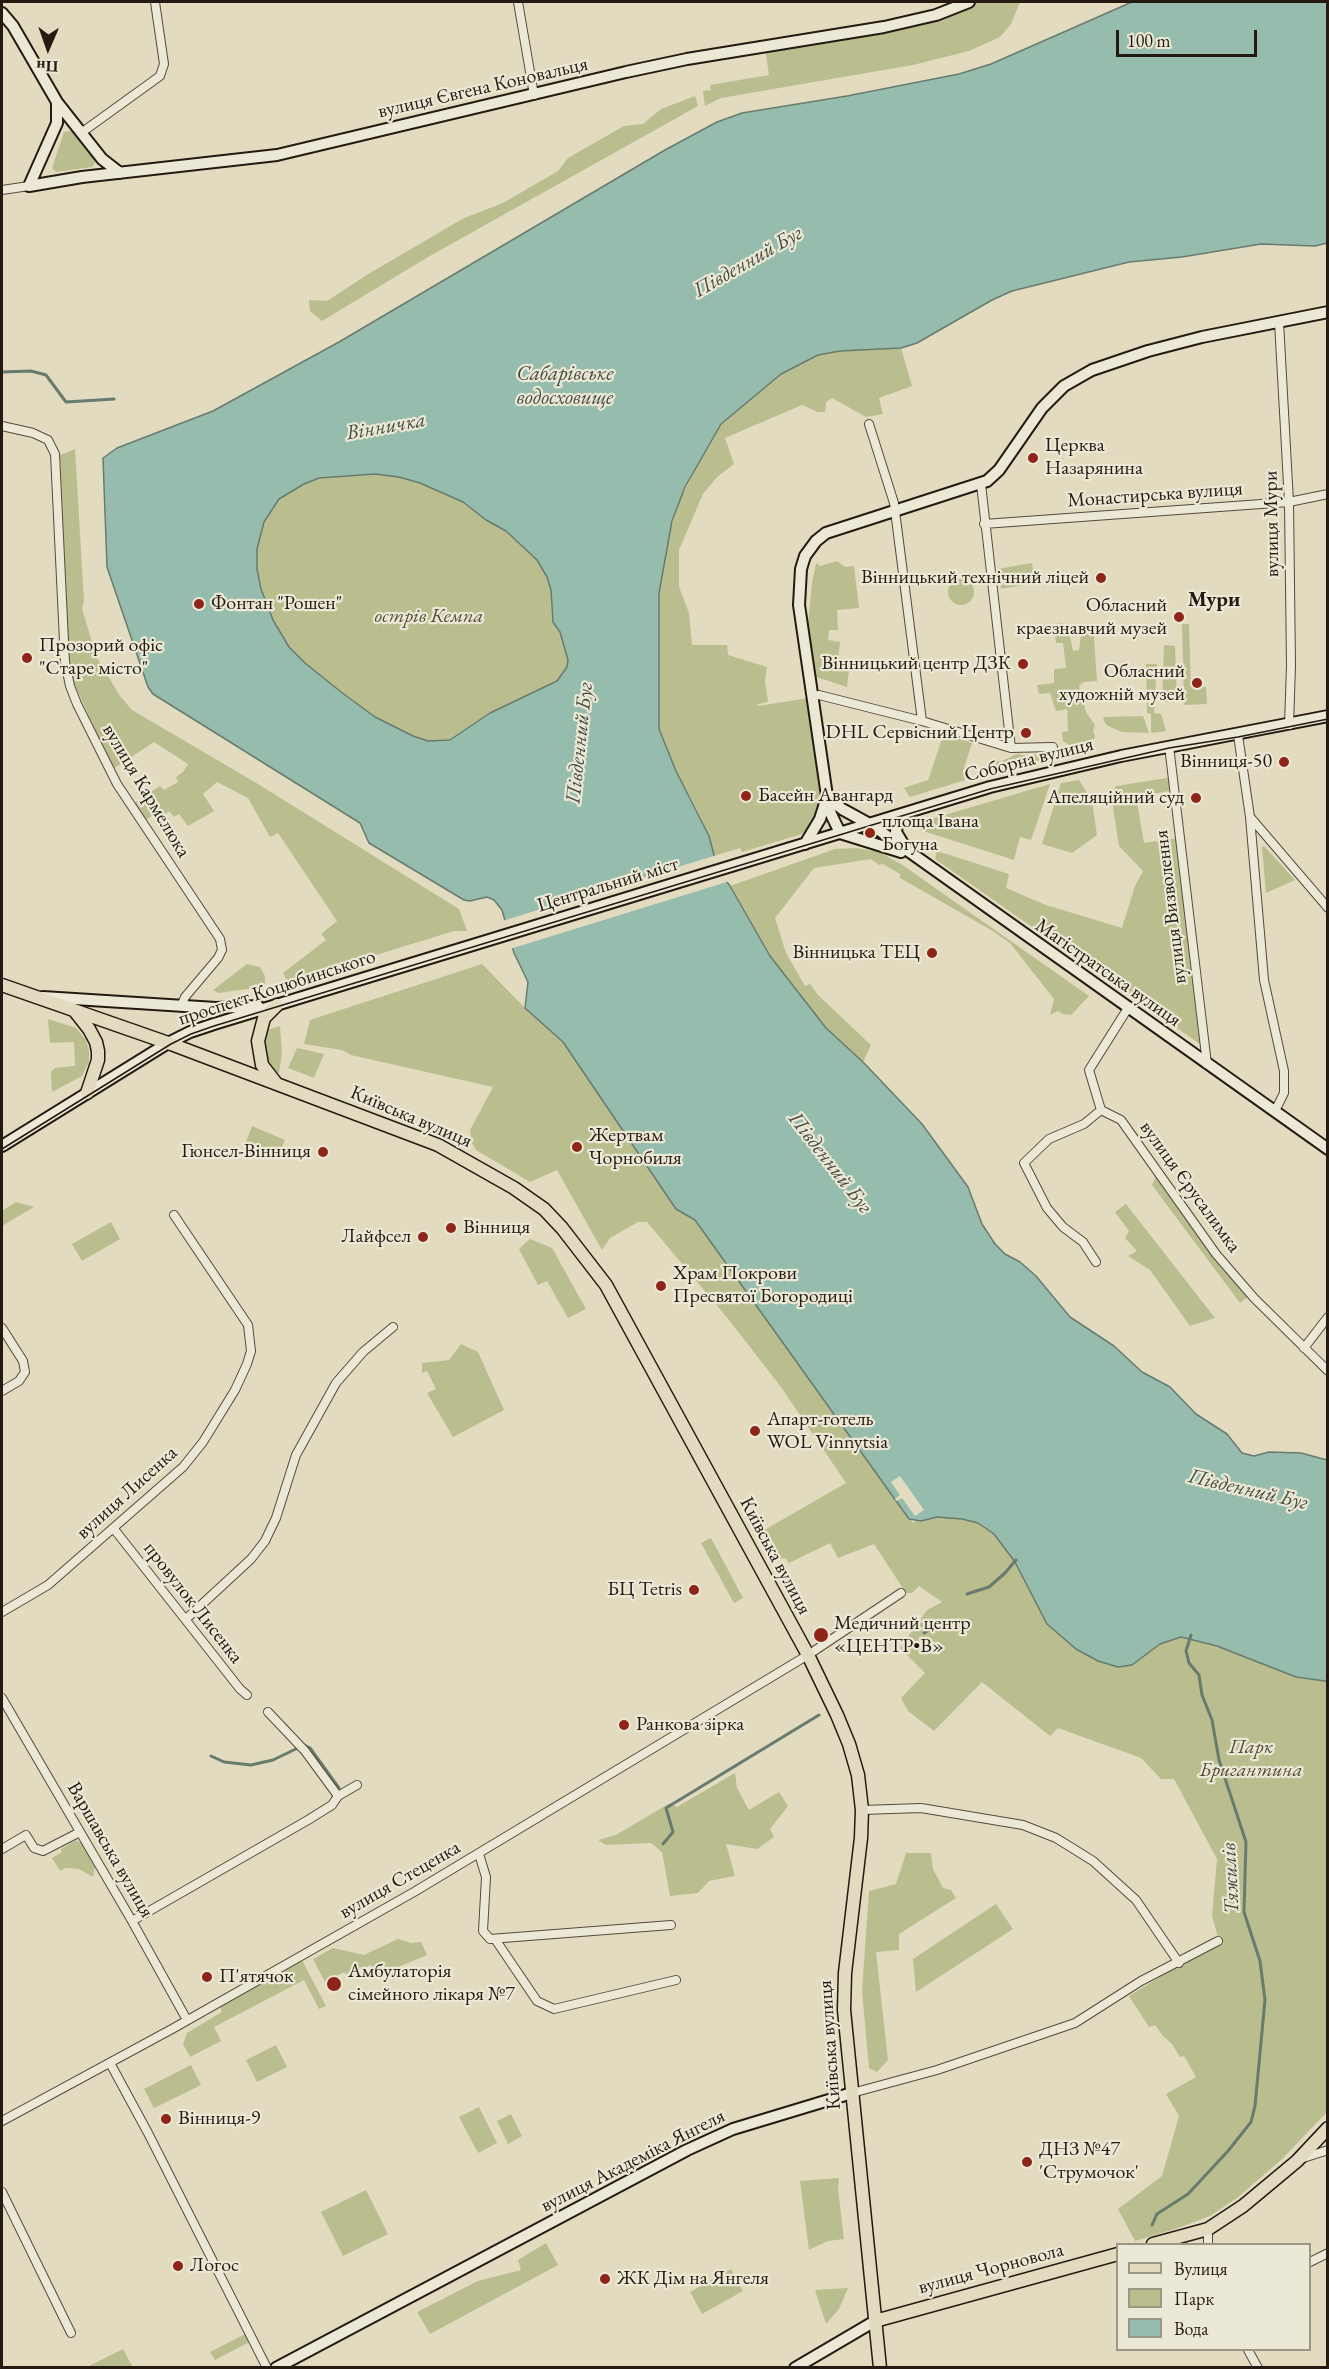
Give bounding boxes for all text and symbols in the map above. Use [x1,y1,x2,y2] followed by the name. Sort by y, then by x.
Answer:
[18,18,78,78] north arrow
[1119,18,1260,56] scale bar
[1127,29,1171,52] text: 100 m
[376,52,590,124] street label: вулиця Євгена Коновальця
[36,56,59,77] text: Пн
[689,221,807,303] water label: Південний Буг
[517,361,613,411] water label: Сабарівське водосховище
[344,408,428,446] water label: Вінничка
[1045,434,1143,481] place label: Церква Назарянина
[1026,451,1040,465] marker: Церква Назарянина
[1259,470,1285,578] street label: вулиця Мури
[1066,477,1244,513] street label: Монастирська вулиця
[861,566,1089,590] place label: Вінницький технічний ліцей
[1094,571,1108,585] marker: Вінницький технічний ліцей
[1188,587,1240,613] district label: Мури
[211,592,342,616] place label: Фонтан "Рошен"
[1016,594,1167,641] place label: Обласний краєзнавчий музей
[192,597,206,611] marker: Фонтан "Рошен"
[375,605,483,629] park label: острів Кемпа
[1172,610,1186,624] marker: Обласний краєзнавчий музей
[39,634,163,681] place label: Прозорий офіс "Старе місто"
[20,651,34,665] marker: Прозорий офіс "Старе місто"
[822,652,1011,676] place label: Вінницький центр ДЗК
[1016,657,1030,671] marker: Вінницький центр ДЗК
[1059,660,1185,707] place label: Обласний художній музей
[1190,676,1204,690] marker: Обласний художній музей
[561,681,599,805] water label: Південний Буг
[97,720,195,862] street label: вулиця Кармелюка
[826,721,1014,745] place label: DHL Сервісний Центр
[1019,726,1033,740] marker: DHL Сервісний Центр
[962,732,1096,788] street label: Соборна вулиця
[1180,750,1272,774] place label: Вінниця-50
[1277,755,1291,769] marker: Вінниця-50
[758,784,893,808] place label: Басейн Авангард
[1047,786,1184,810] place label: Апеляційний суд
[739,789,753,803] marker: Басейн Авангард
[1189,791,1203,805] marker: Апеляційний суд
[882,810,979,857] place label: площа Івана Богуна
[863,826,877,840] marker: площа Івана Богуна
[1150,829,1192,985] street label: вулиця Визволення
[534,852,682,918] street label: Центральний міст
[1030,914,1186,1032] street label: Магістратська вулиця
[792,941,920,965] place label: Вінницька ТЕЦ
[175,945,379,1031] street label: проспект Коцюбинського
[925,946,939,960] marker: Вінницька ТЕЦ
[347,1081,475,1153] street label: Київська вулиця
[783,1107,877,1219] water label: Південний Буг
[1134,1117,1246,1257] street label: вулиця Єрусалимка
[589,1124,682,1171] place label: Жертвам Чорнобиля
[181,1140,311,1164] place label: Гюнсел-Вінниця
[570,1140,584,1154] marker: Жертвам Чорнобиля
[316,1145,330,1159] marker: Гюнсел-Вінниця
[463,1216,530,1240] place label: Вінниця
[444,1221,458,1235] marker: Вінниця
[341,1225,411,1249] place label: Лайфсел
[416,1230,430,1244] marker: Лайфсел
[673,1262,853,1309] place label: Храм Покрови Пресвятої Богородиці
[654,1279,668,1293] marker: Храм Покрови Пресвятої Богородиці
[767,1408,888,1455] place label: Апарт-готель WOL Vinnytsia
[748,1424,762,1438] marker: Апарт-готель WOL Vinnytsia
[71,1441,183,1545] street label: вулиця Лисенка
[1186,1464,1310,1516] water label: Південний Буг
[734,1493,816,1619] street label: Київська вулиця
[138,1537,248,1669] street label: провулок Лисенка
[607,1578,682,1602] place label: БЦ Tetris
[687,1583,701,1597] marker: БЦ Tetris
[834,1612,971,1659] place label: Медичний центр «ЦЕНТР•В»
[812,1626,830,1644] marker: Медичний центр «ЦЕНТР•В»
[636,1713,744,1737] place label: Ранкова зірка
[617,1718,631,1732] marker: Ранкова зірка
[1200,1736,1302,1783] park label: Парк Бригантина
[61,1778,159,1922] street label: Варшавська вулиця
[335,1836,465,1924] street label: вулиця Стеценка
[1217,1842,1245,1914] water label: Тяжилів
[348,1960,515,2007] place label: Амбулаторія сімейного лікаря №7
[219,1965,294,1989] place label: П'ятячок
[200,1970,214,1984] marker: П'ятячок
[325,1975,343,1993] marker: Амбулаторія сімейного лікаря №7
[813,1979,847,2111] street label: Київська вулиця
[537,2104,729,2218] street label: вулиця Академіка Янгеля
[178,2107,260,2131] place label: Вінниця-9
[159,2112,173,2126] marker: Вінниця-9
[1039,2138,1139,2185] place label: ДНЗ №47 'Струмочок'
[1020,2155,1034,2169] marker: ДНЗ №47 'Струмочок'
[916,2238,1066,2300] street label: вулиця Чорновола
[1116,2243,1311,2351] legend
[190,2254,239,2278] place label: Логос
[1174,2257,1227,2280] text: Вулиця
[171,2259,185,2273] marker: Логос
[617,2267,769,2291] place label: ЖК Дім на Янгеля
[598,2272,612,2286] marker: ЖК Дім на Янгеля
[1174,2287,1214,2310] text: Парк
[1174,2317,1208,2340] text: Вода

